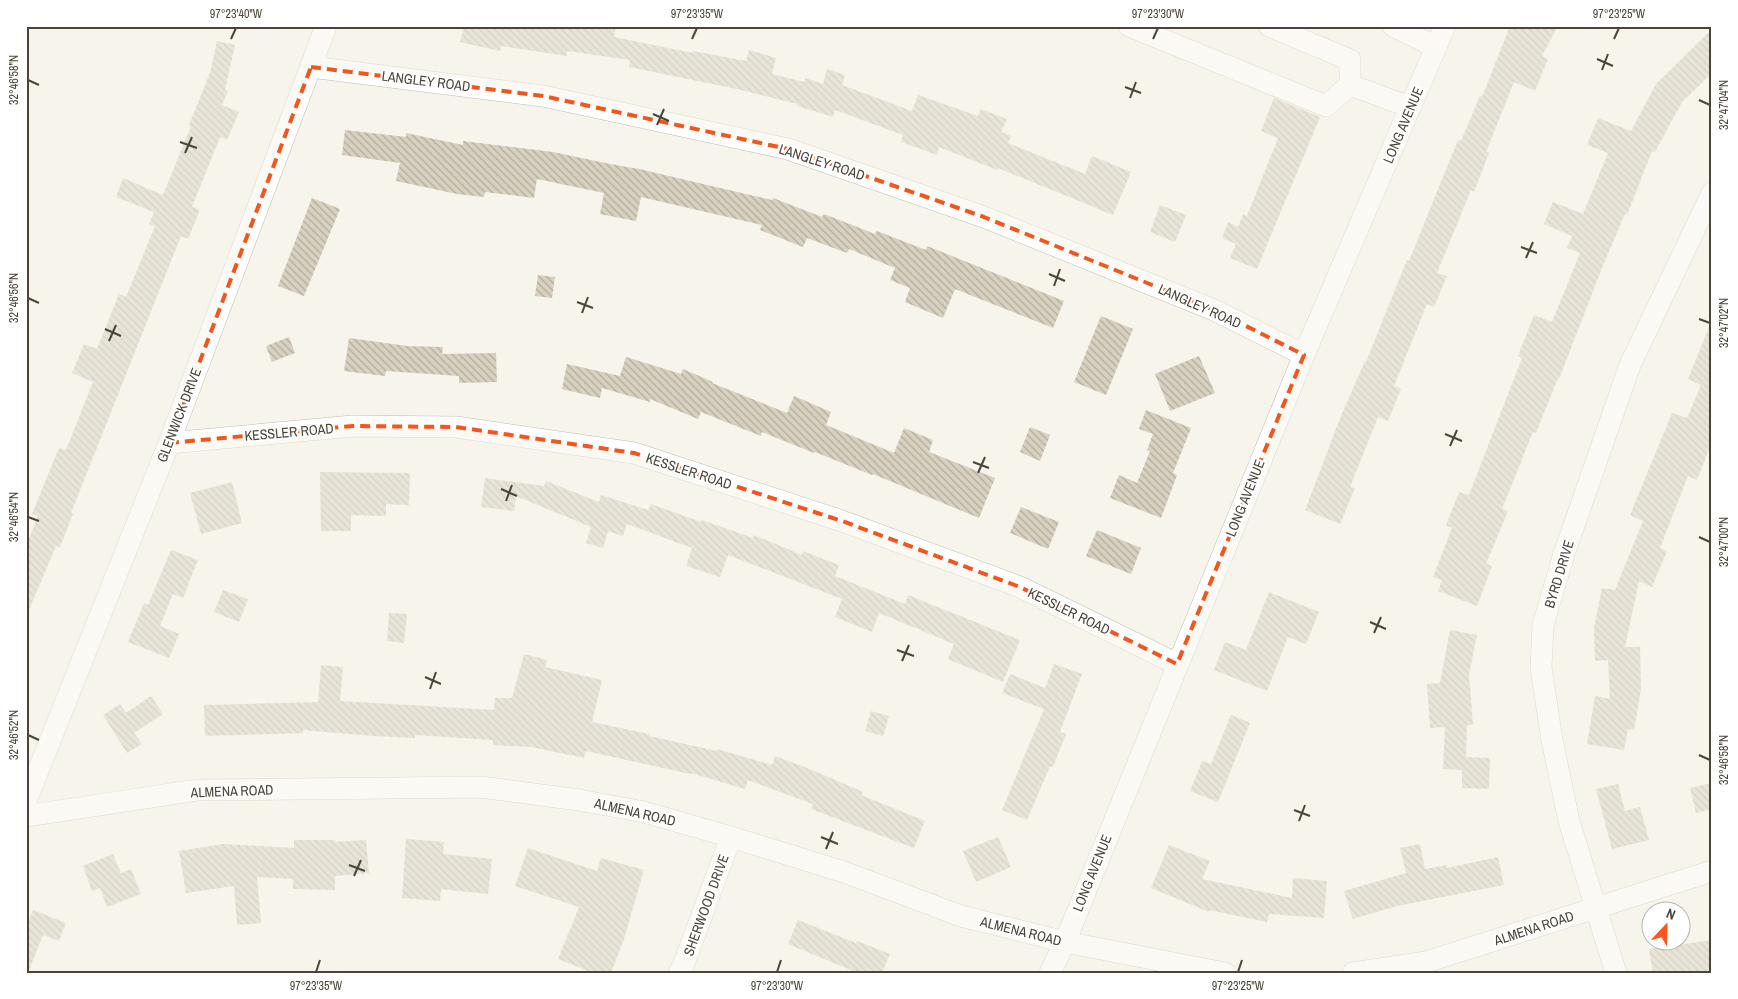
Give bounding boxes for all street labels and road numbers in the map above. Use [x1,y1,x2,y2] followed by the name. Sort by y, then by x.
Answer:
[381,67,471,95] street label: LANGLEY ROAD
[1379,84,1427,166] street label: LONG AVENUE
[777,140,867,184] street label: LANGLEY ROAD
[1156,280,1244,332] street label: LANGLEY ROAD
[153,365,205,465] street label: GLENWICK DRIVE
[244,419,334,445] street label: KESSLER ROAD
[644,449,734,493] street label: KESSLER ROAD
[1221,457,1269,539] street label: LONG AVENUE
[1540,538,1578,610] street label: BYRD DRIVE
[1025,583,1113,639] street label: KESSLER ROAD
[189,781,274,801] street label: ALMENA ROAD
[592,794,677,830] street label: ALMENA ROAD
[1068,832,1116,914] street label: LONG AVENUE
[679,852,733,958] street label: SHERWOOD DRIVE
[1491,907,1576,950] street label: ALMENA ROAD
[978,912,1063,950] street label: ALMENA ROAD

